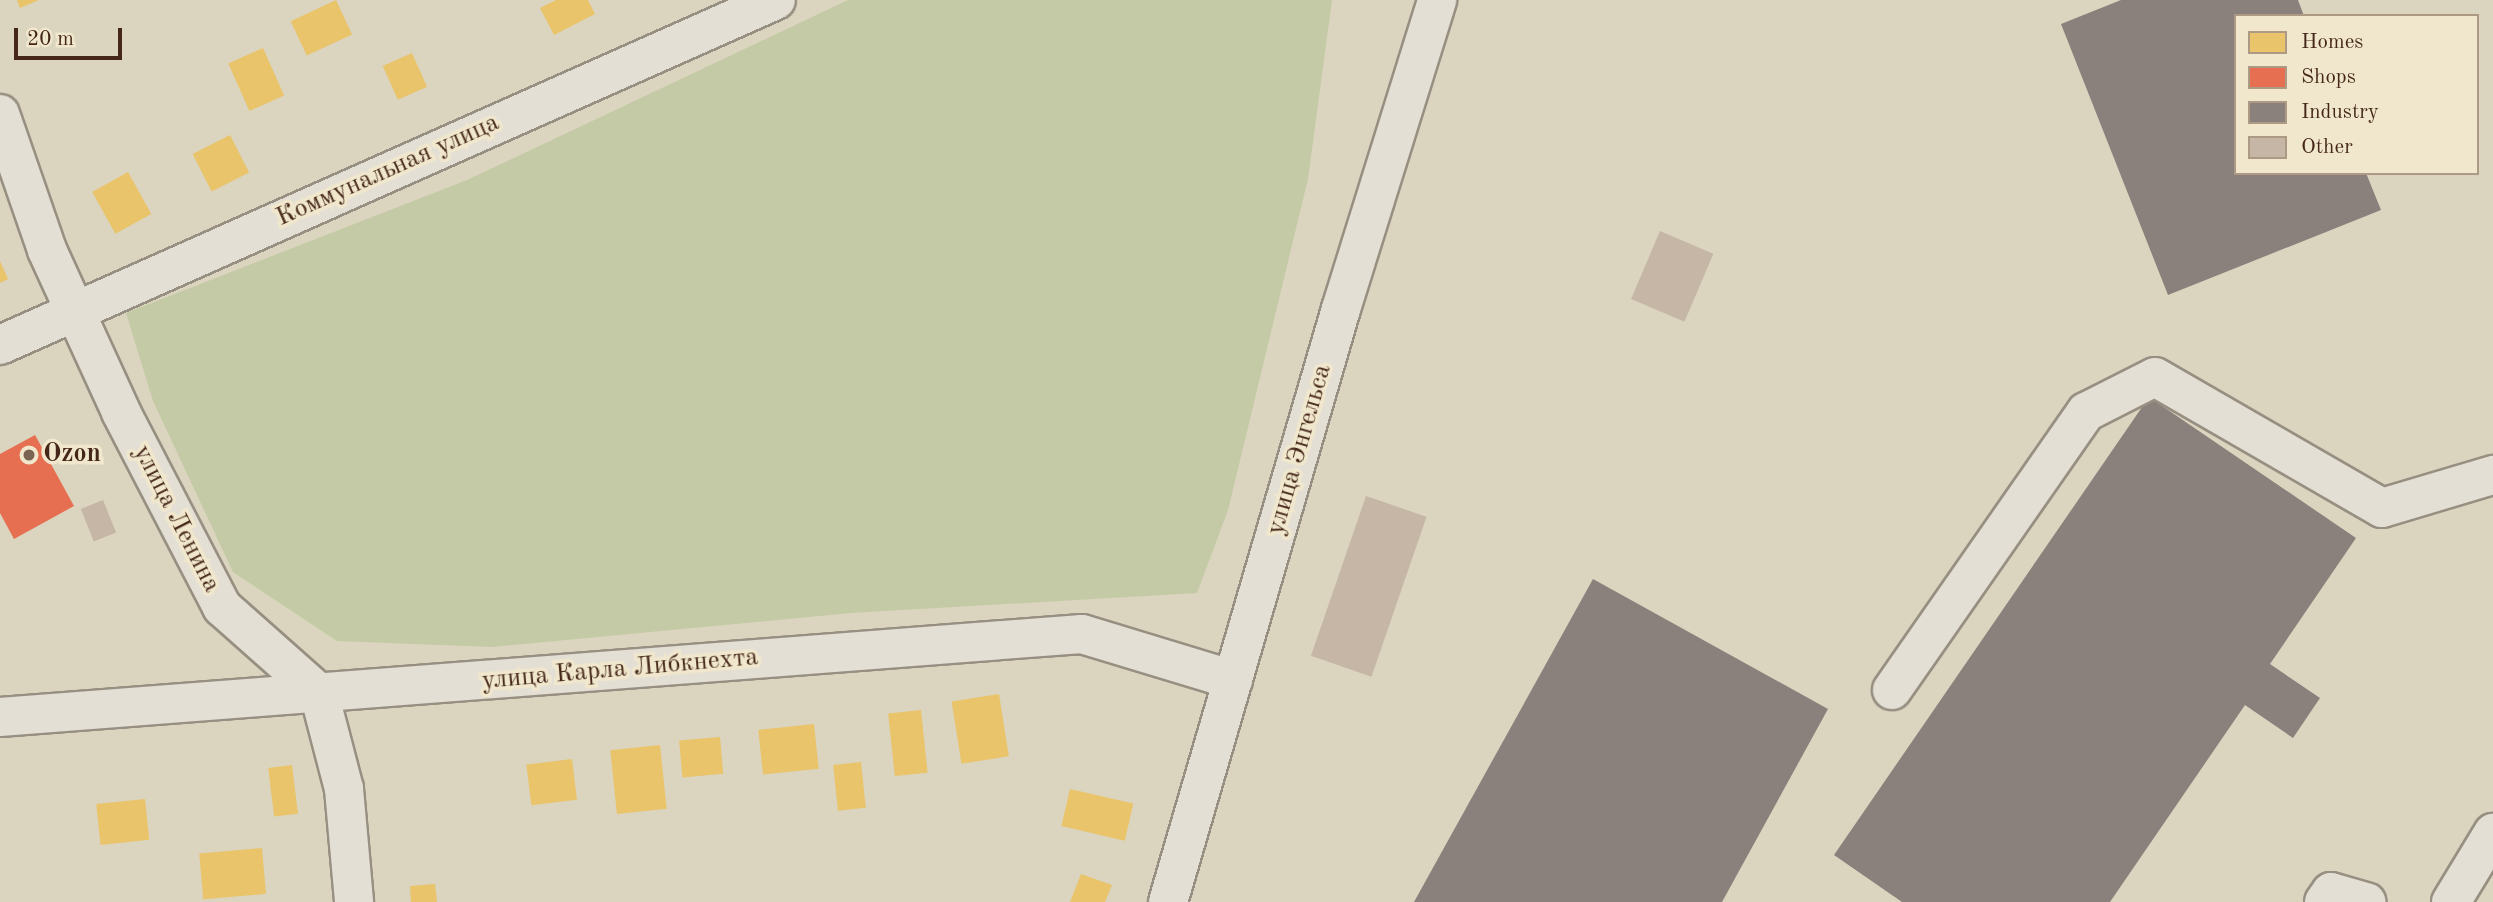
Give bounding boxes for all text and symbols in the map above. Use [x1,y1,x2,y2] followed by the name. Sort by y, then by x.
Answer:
[18,14,126,58] scale bar
[2234,14,2479,175] legend
[27,29,74,50] text: 20 m
[2301,32,2363,53] text: Homes
[2301,67,2356,88] text: Shops
[2301,102,2379,123] text: Industry
[272,108,504,234] street label: Коммунальная улица
[2301,137,2353,158] text: Other
[1261,361,1339,539] street label: улица Энгельса
[43,439,101,471] place label: Ozon
[125,440,227,598] street label: улица Ленина
[21,447,37,463] marker: Ozon
[481,642,759,698] street label: улица Карла Либкнехта

